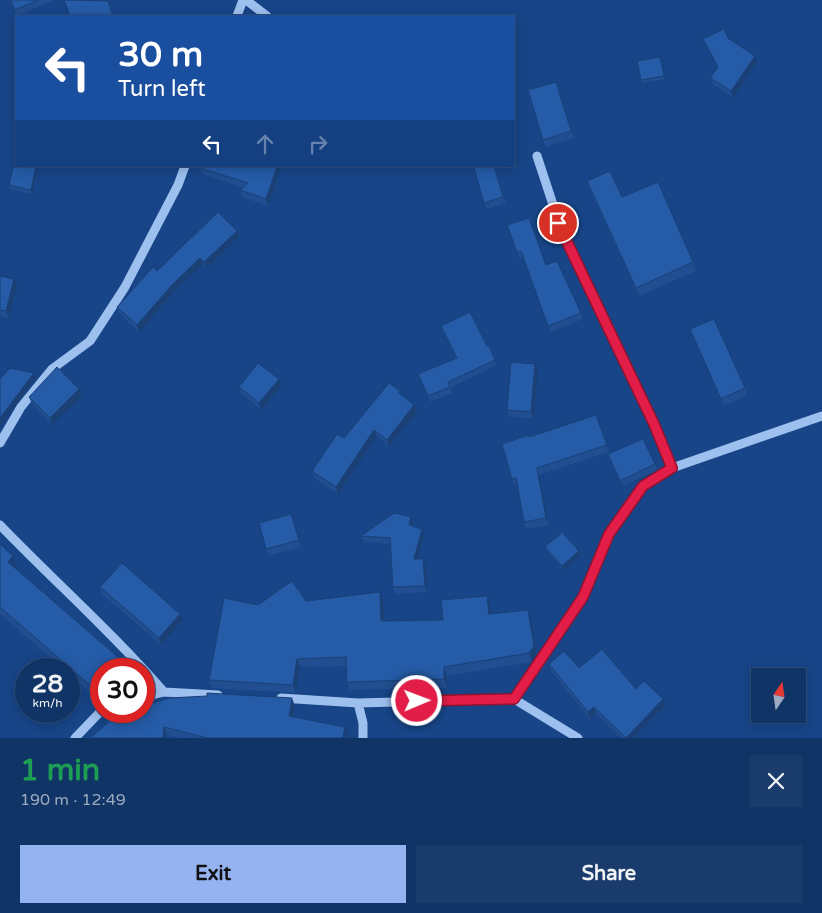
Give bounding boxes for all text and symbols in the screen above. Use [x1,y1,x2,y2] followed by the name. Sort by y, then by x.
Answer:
[118,34,203,76] text: 30 m
[35,35,100,100] icon: left
[118,76,206,102] text: Turn left
[198,130,226,158] icon: left
[251,130,279,158] icon: ahead
[304,130,332,158] icon: right
[537,202,579,244] pin
[544,209,572,237] icon: arrive
[90,658,155,723] speed limit sign: 30
[751,668,806,722] north arrow
[751,668,806,723] map controls
[32,669,63,699] text: 28
[390,674,442,726] position arrow
[32,696,63,710] text: km/h
[20,752,100,789] text: 1 min
[750,755,802,807] button: close
[20,790,126,810] text: 190 m · 12:49
[20,845,406,903] button: Exit
[416,845,802,903] button: Share

